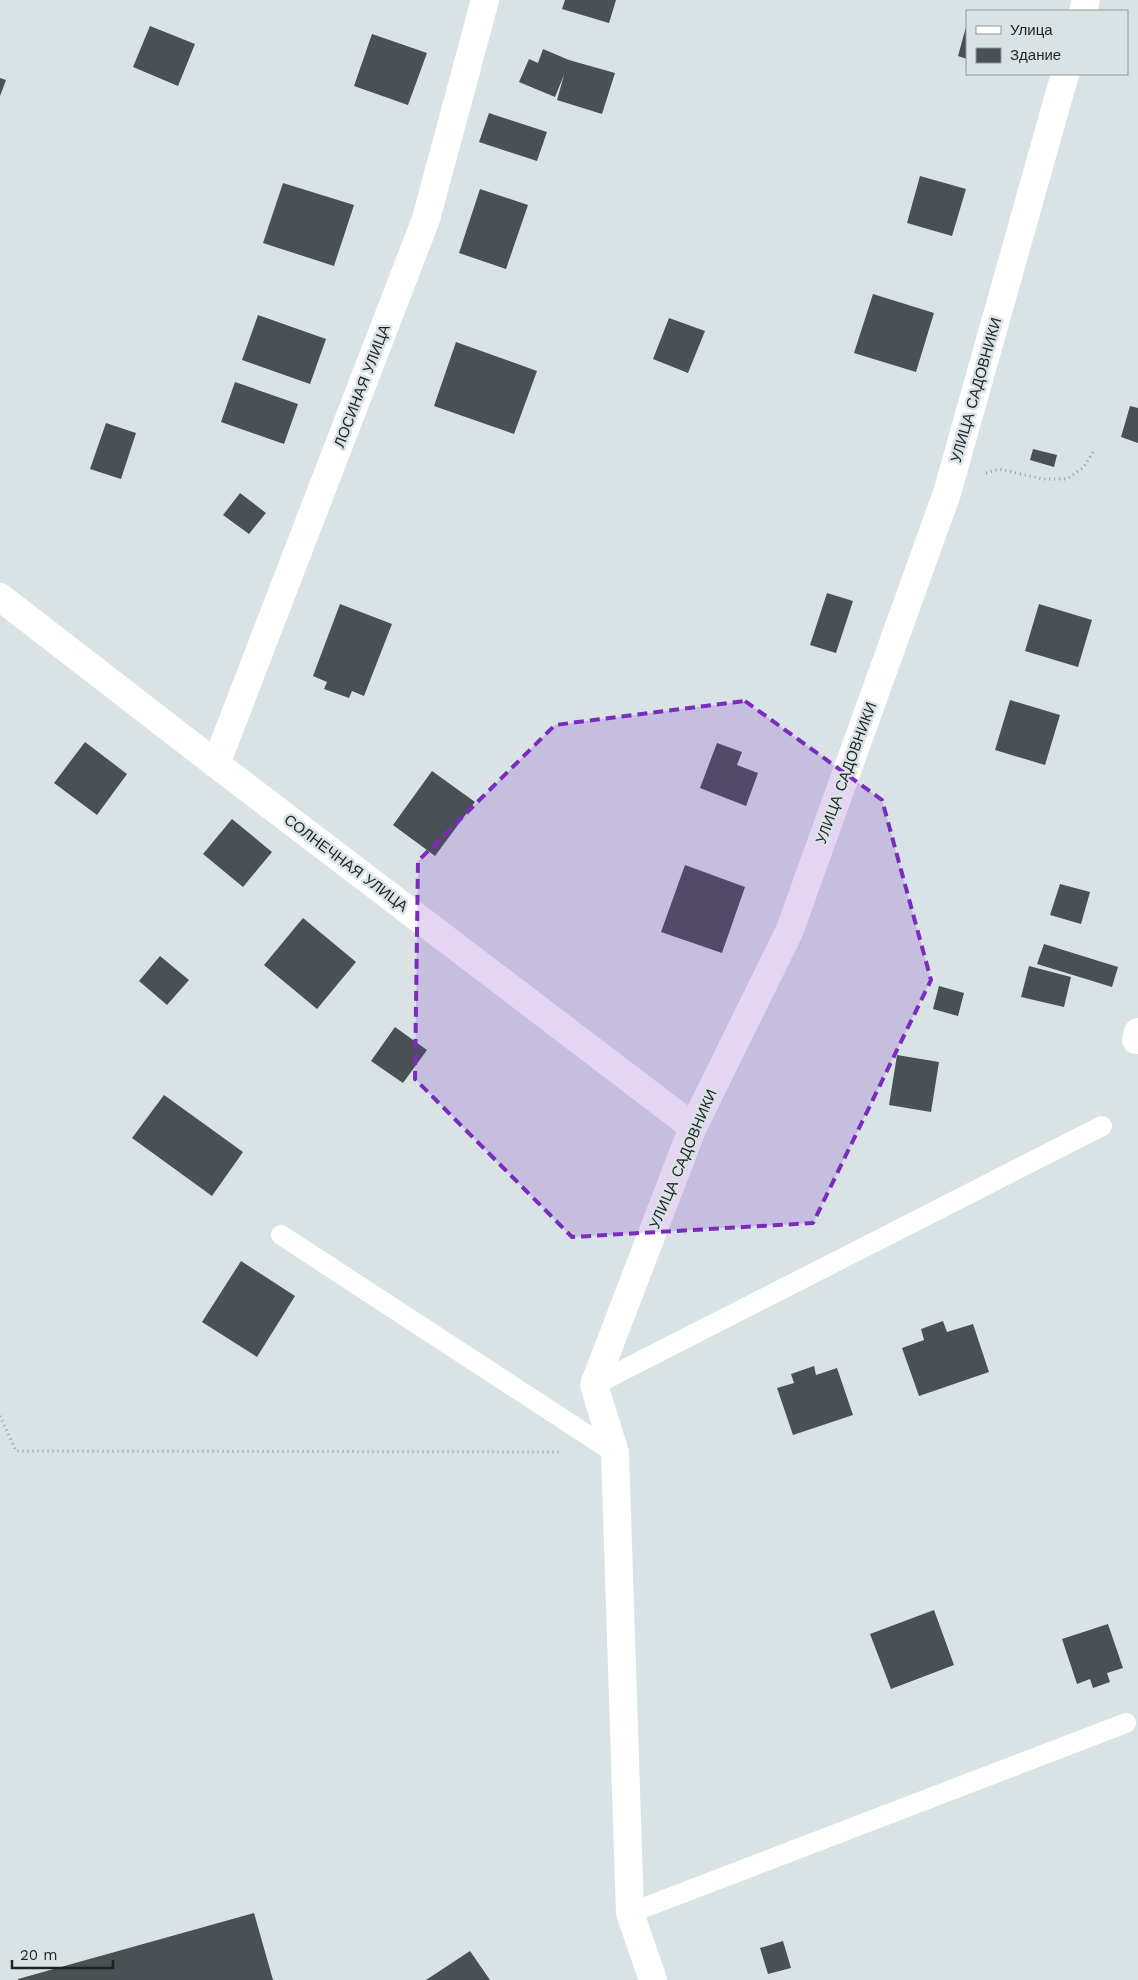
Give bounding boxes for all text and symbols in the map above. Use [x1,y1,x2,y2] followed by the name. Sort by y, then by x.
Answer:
[966,10,1128,75] legend
[1010,21,1053,39] text: Улица
[1010,46,1061,64] text: Здание
[947,315,1005,465] street label: УЛИЦА САДОВНИКИ
[330,322,394,450] street label: ЛОСИНАЯ УЛИЦА
[812,700,880,846] street label: УЛИЦА САДОВНИКИ
[281,811,411,915] street label: СОЛНЕЧНАЯ УЛИЦА
[645,1087,721,1231] street label: УЛИЦА САДОВНИКИ
[12,1938,114,1970] scale bar
[20,1946,58,1964] text: 20 m

